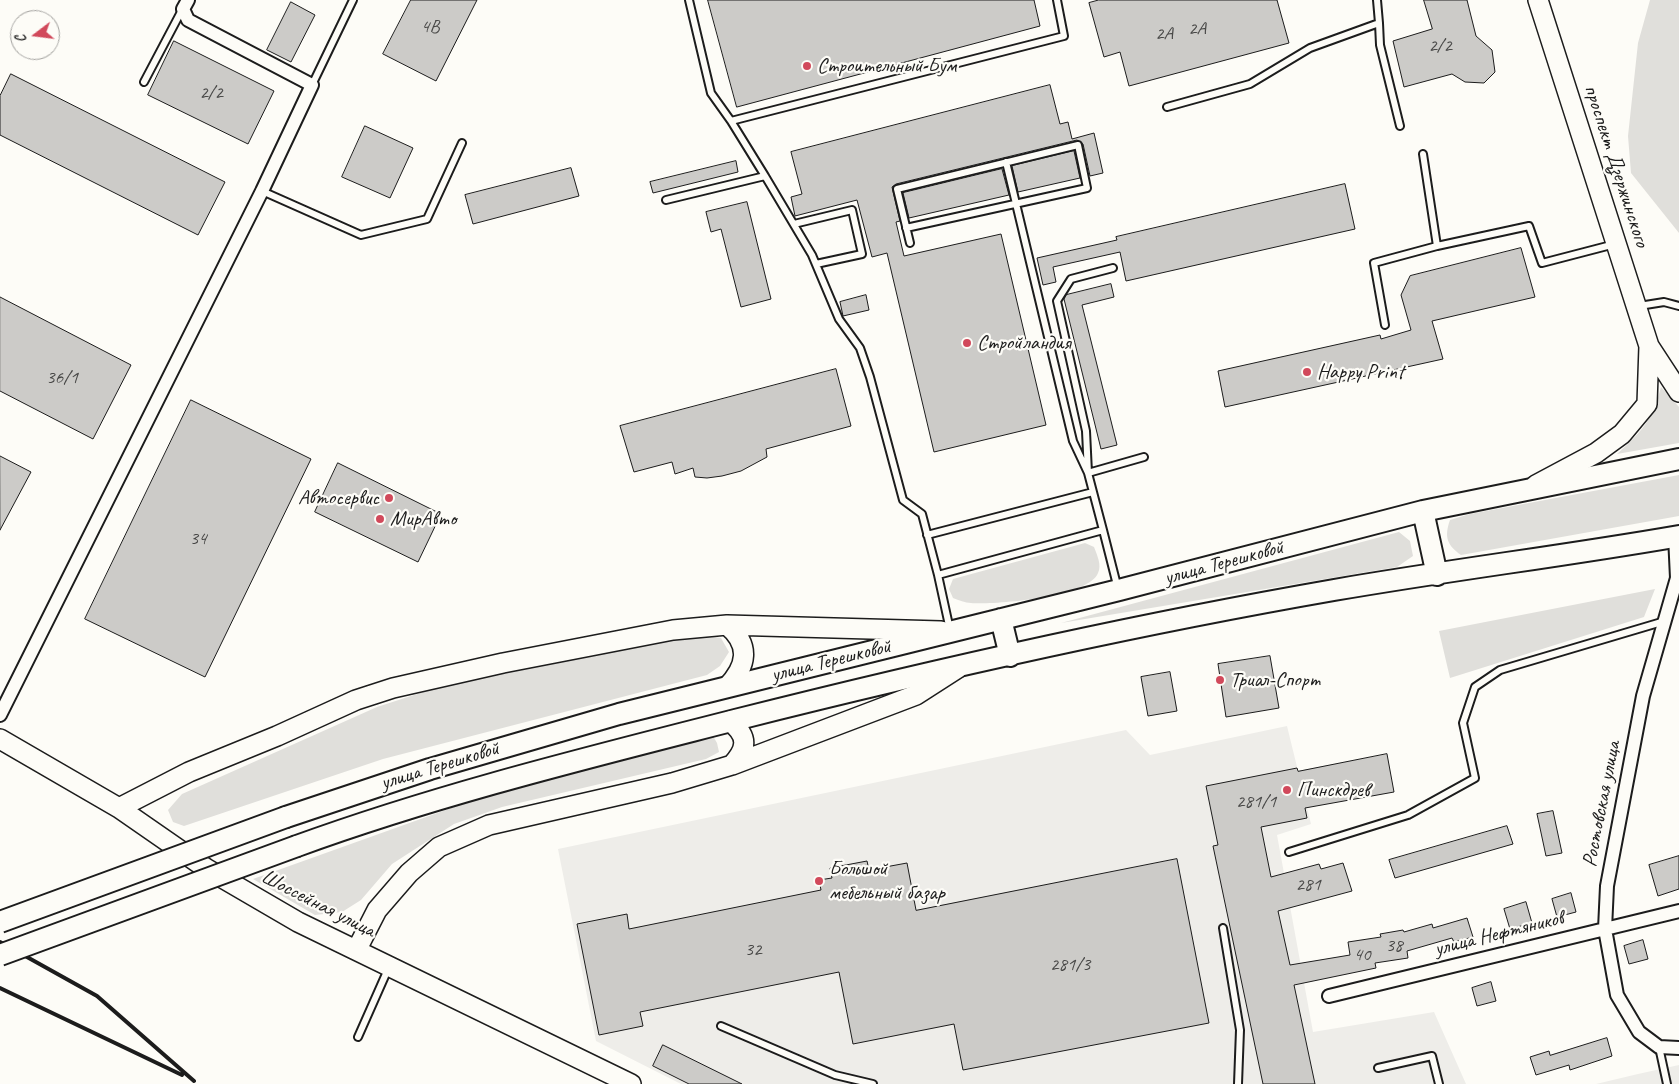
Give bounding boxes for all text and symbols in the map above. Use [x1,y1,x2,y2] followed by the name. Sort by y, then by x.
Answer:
[10,10,60,60] north arrow
[421,16,439,38] house number: 4В
[1188,18,1206,40] house number: 2А
[1155,23,1173,45] house number: 2А
[12,33,30,44] text: С
[1428,35,1452,57] house number: 2/2
[817,53,956,79] place label: Строительный Бум
[801,60,813,72] marker: Строительный Бум
[199,82,223,104] house number: 2/2
[1578,82,1654,250] street label: проспект Дзержинского
[977,330,1071,356] place label: Стройландия
[961,337,973,349] marker: Стройландия
[1317,359,1404,385] place label: Happy Print
[1301,366,1313,378] marker: Happy Print
[46,367,78,389] house number: 36/1
[298,485,379,511] place label: Автосервис
[383,492,395,504] marker: Автосервис
[390,506,456,532] place label: МирАвто
[374,513,386,525] marker: МирАвто
[189,528,207,550] house number: 34
[1162,535,1286,591] street label: улица Терешковой
[769,634,893,688] street label: улица Терешковой
[1230,667,1320,693] place label: Триал-Спорт
[1214,674,1226,686] marker: Триал-Спорт
[378,736,502,796] street label: улица Терешковой
[1577,739,1627,869] street label: Ростовская улица
[1297,777,1369,803] place label: Пинскдрев
[1281,784,1293,796] marker: Пинскдрев
[1236,791,1276,813] house number: 281/1
[829,856,945,906] place label: Большой мебельный базар
[257,864,379,944] street label: Шоссейная улица
[1295,874,1321,896] house number: 281
[813,875,825,887] marker: Большой мебельный базар
[1432,906,1566,962] street label: улица Нефтяников
[1385,935,1403,957] house number: 38
[744,939,762,961] house number: 32
[1353,944,1371,966] house number: 40
[1050,954,1090,976] house number: 281/3

